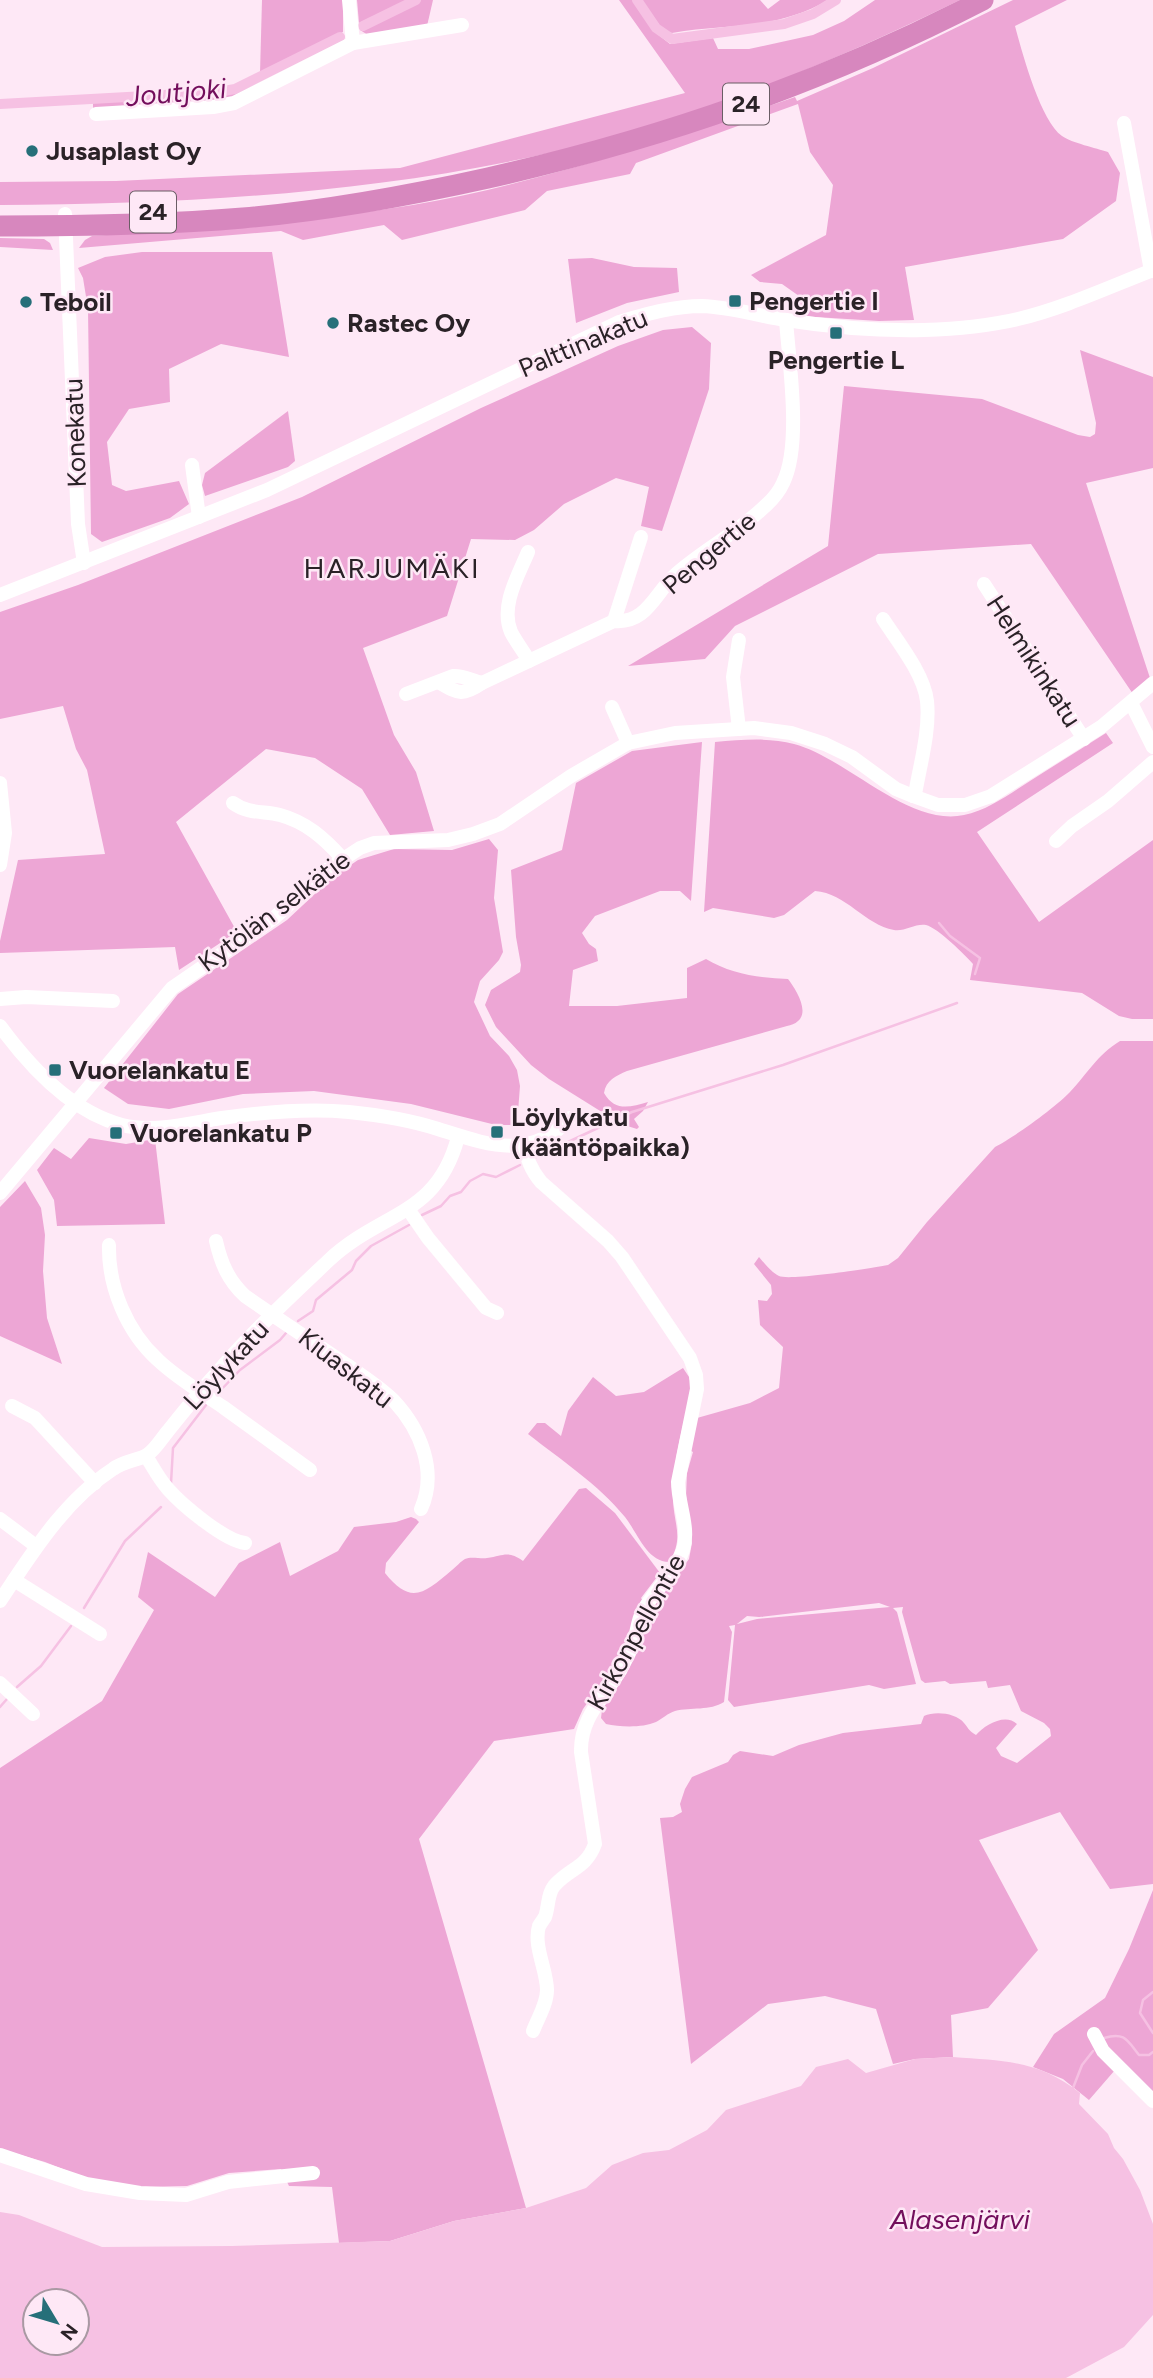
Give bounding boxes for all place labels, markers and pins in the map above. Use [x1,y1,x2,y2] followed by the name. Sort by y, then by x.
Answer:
[46,135,201,167] place label: Jusaplast Oy
[24,143,40,159] marker: Jusaplast Oy
[749,285,879,317] place label: Pengertie I
[40,286,112,318] place label: Teboil
[727,293,743,309] marker: Pengertie I
[18,294,34,310] marker: Teboil
[347,307,470,339] place label: Rastec Oy
[325,315,341,331] marker: Rastec Oy
[828,325,844,341] marker: Pengertie L
[768,344,904,376] place label: Pengertie L
[69,1054,250,1086] place label: Vuorelankatu E
[47,1062,63,1078] marker: Vuorelankatu E
[511,1101,690,1163] place label: Löylykatu (kääntöpaikka)
[130,1117,312,1149] place label: Vuorelankatu P
[489,1124,505,1140] marker: Löylykatu (kääntöpaikka)
[108,1125,124,1141] marker: Vuorelankatu P

